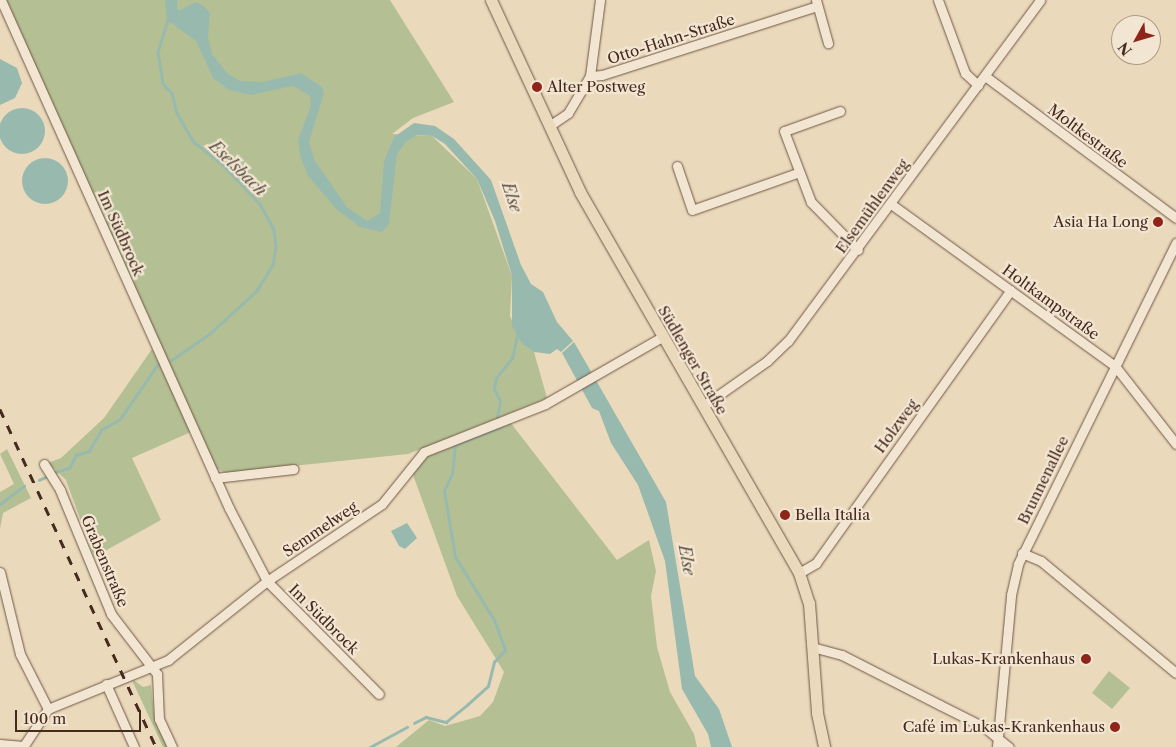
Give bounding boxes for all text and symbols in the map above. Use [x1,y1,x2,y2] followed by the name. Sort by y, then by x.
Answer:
[605,10,737,68] street label: Otto-Hahn-Straße
[1111,15,1161,65] north arrow
[1114,38,1136,59] text: N
[547,78,645,96] place label: Alter Postweg
[531,81,543,93] marker: Alter Postweg
[1045,100,1131,172] street label: Moltkestraße
[206,136,270,200] water label: Eselsbach
[832,155,912,257] street label: Elsemühlenweg
[498,180,526,214] water label: Else
[94,187,148,279] street label: Im Südbrock
[1053,213,1148,231] place label: Asia Ha Long
[1152,216,1164,228] marker: Asia Ha Long
[999,261,1103,343] street label: Holtkampstraße
[654,302,732,418] street label: Südlenger Straße
[870,396,922,456] street label: Holzweg
[1014,433,1072,527] street label: Brunnenallee
[279,497,361,561] street label: Semmelweg
[795,506,870,524] place label: Bella Italia
[779,509,791,521] marker: Bella Italia
[78,512,132,610] street label: Grabenstraße
[675,543,699,577] water label: Else
[285,580,363,658] street label: Im Südbrock
[932,650,1075,668] place label: Lukas-Krankenhaus
[1079,652,1093,666] marker: Lukas-Krankenhaus
[18,700,144,732] scale bar
[23,709,66,728] text: 100 m
[903,718,1105,736] place label: Café im Lukas-Krankenhaus
[1109,721,1121,733] marker: Café im Lukas-Krankenhaus

